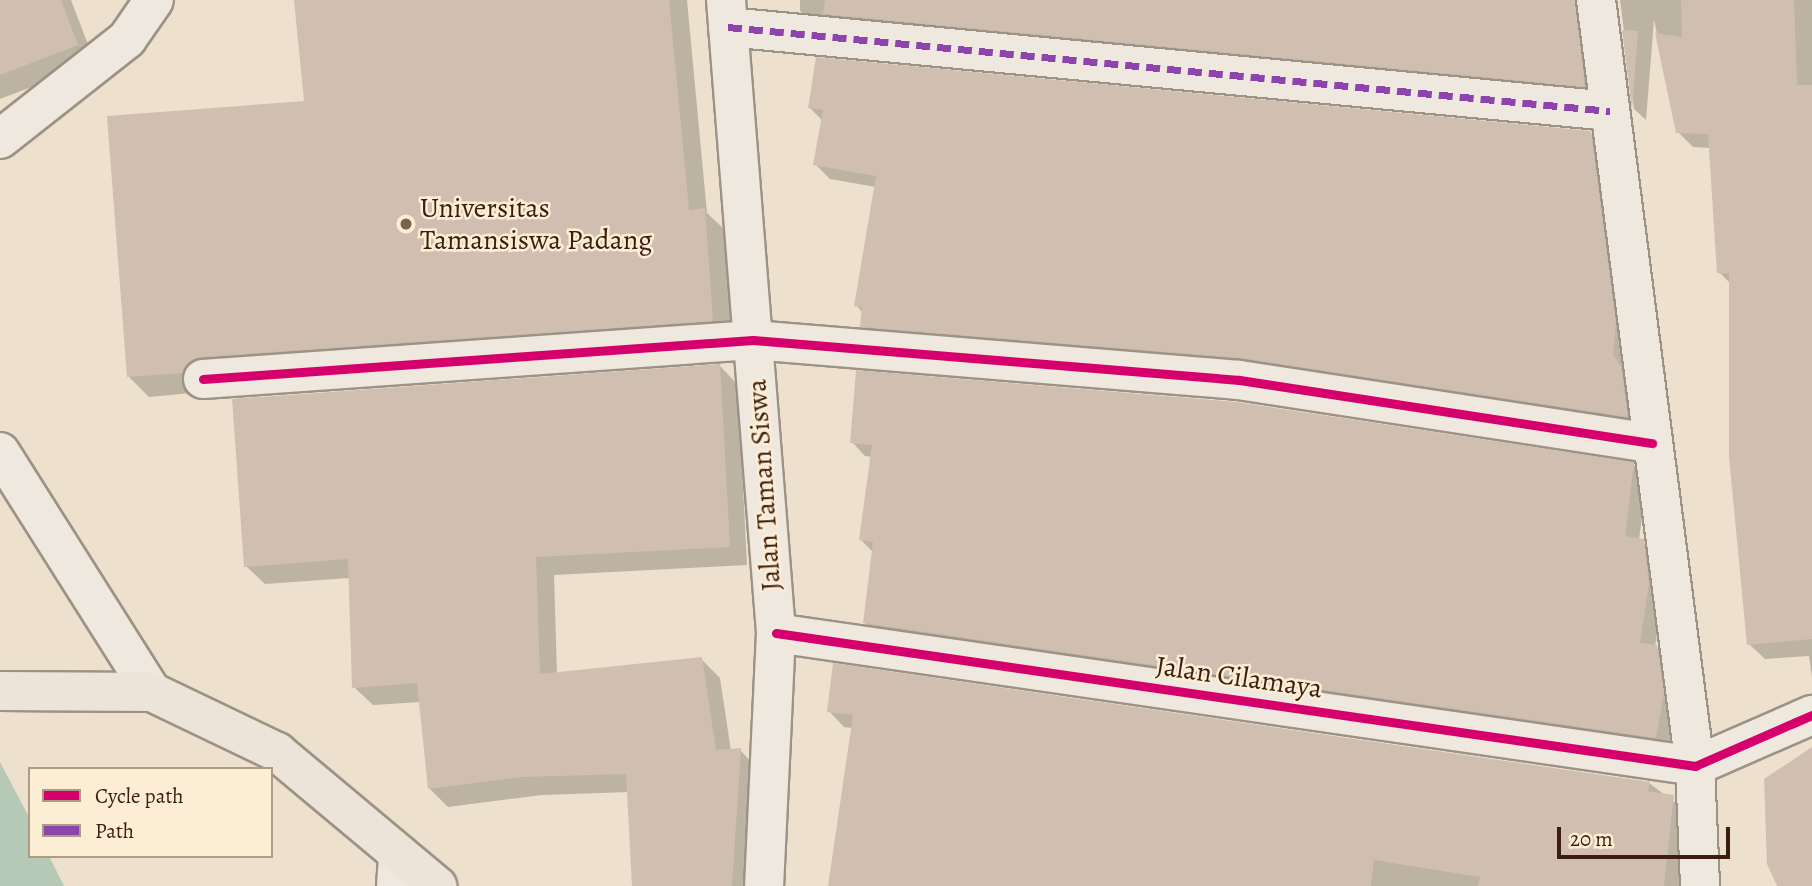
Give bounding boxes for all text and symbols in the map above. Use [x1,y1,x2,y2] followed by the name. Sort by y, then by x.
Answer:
[420,191,652,257] place label: Universitas Tamansiswa Padang
[398,216,414,232] marker: Universitas Tamansiswa Padang
[740,378,788,592] street label: Jalan Taman Siswa
[1154,649,1324,705] street label: Jalan Cilamaya
[28,767,273,858] legend
[95,782,184,810] text: Cycle path
[1560,812,1733,856] scale bar
[95,817,134,845] text: Path
[1570,825,1613,853] text: 20 m

